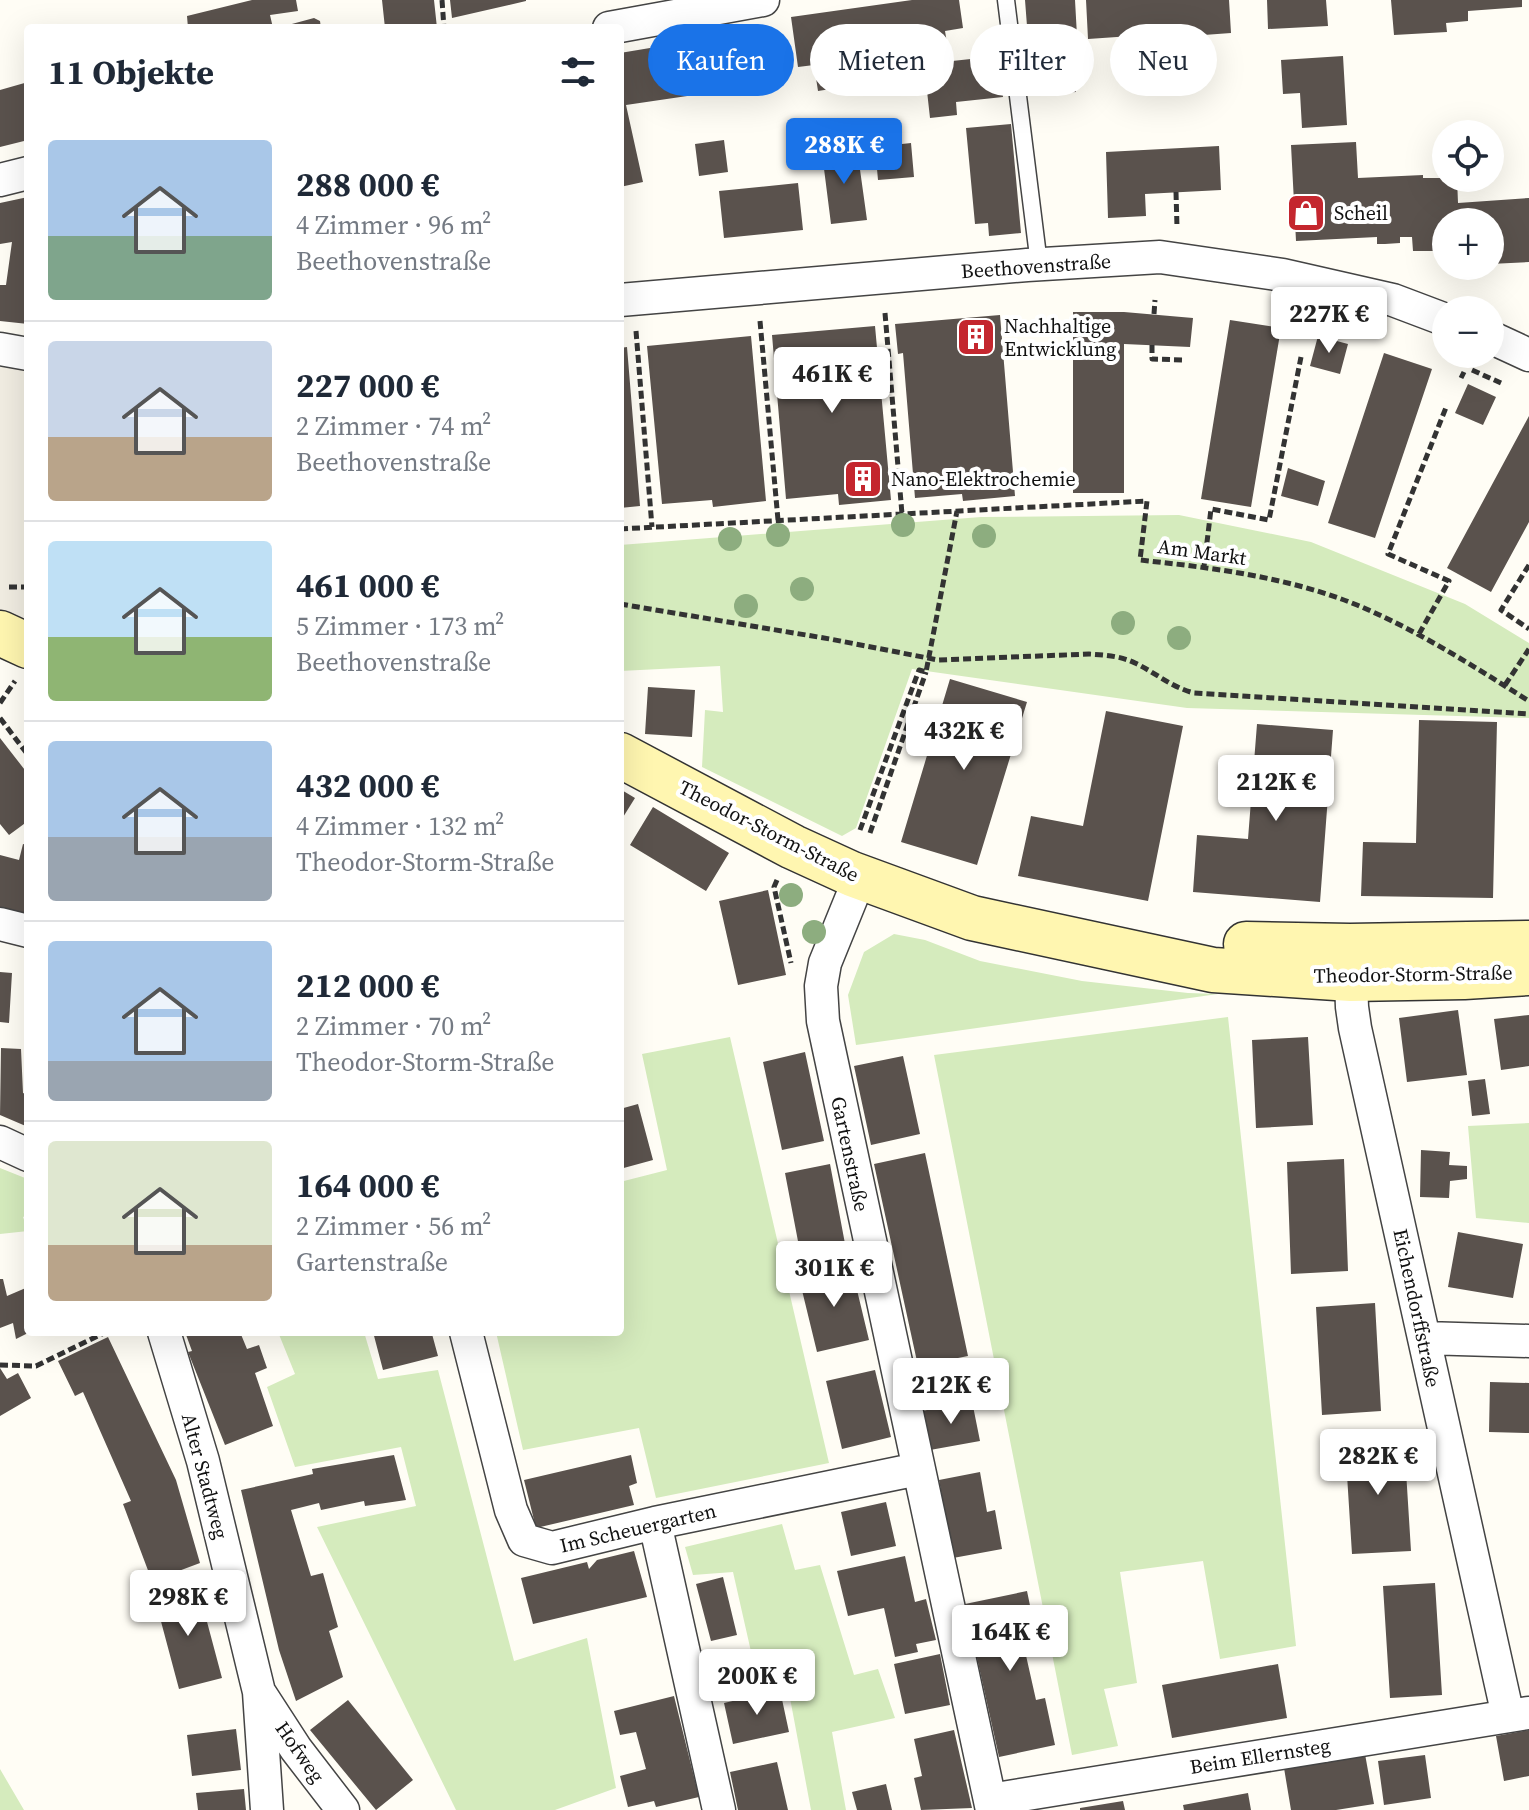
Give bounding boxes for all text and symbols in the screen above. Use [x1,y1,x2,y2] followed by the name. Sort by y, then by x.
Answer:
[648,24,794,96] chip: Kaufen
[810,24,954,96] chip: Mieten
[970,24,1094,96] chip: Filter
[1110,24,1217,96] chip: Neu
[48,49,214,95] text: 11 Objekte
[556,50,600,94] icon: filters
[779,118,909,186] pin: 288K €
[1432,120,1504,368] map controls
[1432,120,1504,192] button: locate
[804,126,884,162] text: 288K €
[296,161,440,207] text: 288 000 €
[112,172,208,268] icon: home
[1285,192,1327,234] shop icon: Scheil
[1334,199,1388,227] place label: Scheil
[296,207,491,243] text: 4 Zimmer · 96 m²
[1432,208,1504,280] button: +
[296,243,491,279] text: Beethovenstraße
[960,247,1112,285] street label: Beethovenstraße
[1264,287,1394,355] pin: 227K €
[1289,295,1369,331] text: 227K €
[1432,296,1504,368] button: −
[1004,312,1116,363] place label: Nachhaltige Entwicklung
[955,316,997,358] building icon: Nachhaltige Entwicklung
[767,347,897,415] pin: 461K €
[792,355,872,391] text: 461K €
[296,362,440,408] text: 227 000 €
[112,373,208,469] icon: home
[296,408,491,444] text: 2 Zimmer · 74 m²
[296,444,491,480] text: Beethovenstraße
[842,458,884,500] building icon: Nano-Elektrochemie
[891,465,1076,493] place label: Nano-Elektrochemie
[1156,532,1249,572] street label: Am Markt
[296,562,440,608] text: 461 000 €
[112,573,208,669] icon: home
[296,608,504,644] text: 5 Zimmer · 173 m²
[296,644,491,680] text: Beethovenstraße
[899,704,1029,772] pin: 432K €
[924,712,1004,748] text: 432K €
[1211,755,1341,823] pin: 212K €
[296,762,440,808] text: 432 000 €
[1236,763,1316,799] text: 212K €
[112,773,208,869] icon: home
[674,773,864,889] street label: Theodor-Storm-Straße
[296,808,504,844] text: 4 Zimmer · 132 m²
[296,844,555,880] text: Theodor-Storm-Straße
[1313,958,1513,990] street label: Theodor-Storm-Straße
[296,962,440,1008] text: 212 000 €
[112,973,208,1069] icon: home
[296,1008,491,1044] text: 2 Zimmer · 70 m²
[296,1044,555,1080] text: Theodor-Storm-Straße
[824,1094,876,1214] street label: Gartenstraße
[296,1162,440,1208] text: 164 000 €
[112,1173,208,1269] icon: home
[296,1208,491,1244] text: 2 Zimmer · 56 m²
[1387,1226,1447,1390] street label: Eichendorffstraße
[769,1241,899,1309] pin: 301K €
[296,1244,448,1280] text: Gartenstraße
[794,1249,874,1285] text: 301K €
[886,1358,1016,1426] pin: 212K €
[911,1366,991,1402] text: 212K €
[175,1410,235,1542] street label: Alter Stadtweg
[1313,1429,1443,1497] pin: 282K €
[1338,1437,1418,1473] text: 282K €
[557,1496,719,1560] street label: Im Scheuergarten
[123,1570,253,1638] pin: 298K €
[148,1578,228,1614] text: 298K €
[945,1605,1075,1673] pin: 164K €
[970,1613,1050,1649] text: 164K €
[692,1649,822,1717] pin: 200K €
[717,1657,797,1693] text: 200K €
[269,1716,331,1788] street label: Hofweg
[1188,1731,1332,1781] street label: Beim Ellernsteg

